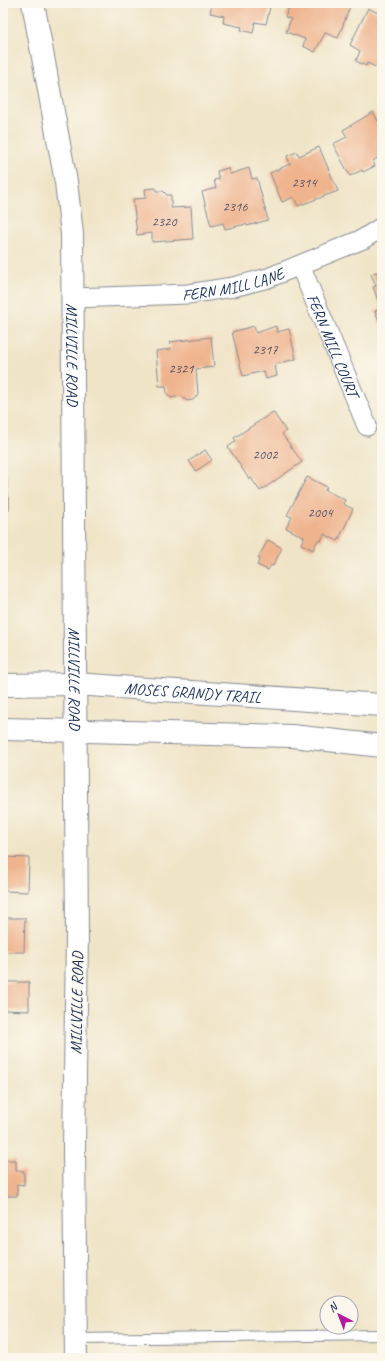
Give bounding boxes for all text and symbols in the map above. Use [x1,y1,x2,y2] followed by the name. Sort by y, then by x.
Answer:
[291,174,318,191] house number: 2314
[222,198,248,215] house number: 2316
[151,213,178,230] house number: 2320
[182,263,289,305] street label: FERN MILL LANE
[302,291,365,404] street label: FERN MILL COURT
[61,303,82,408] street label: MILLVILLE ROAD
[252,341,278,358] house number: 2317
[168,360,194,377] house number: 2321
[252,446,279,463] house number: 2002
[307,504,334,521] house number: 2004
[64,627,85,732] street label: MILLVILLE ROAD
[124,678,262,708] street label: MOSES GRANDY TRAIL
[66,950,88,1054] street label: MILLVILLE ROAD
[319,1295,359,1335] north arrow
[325,1299,341,1315] text: N

